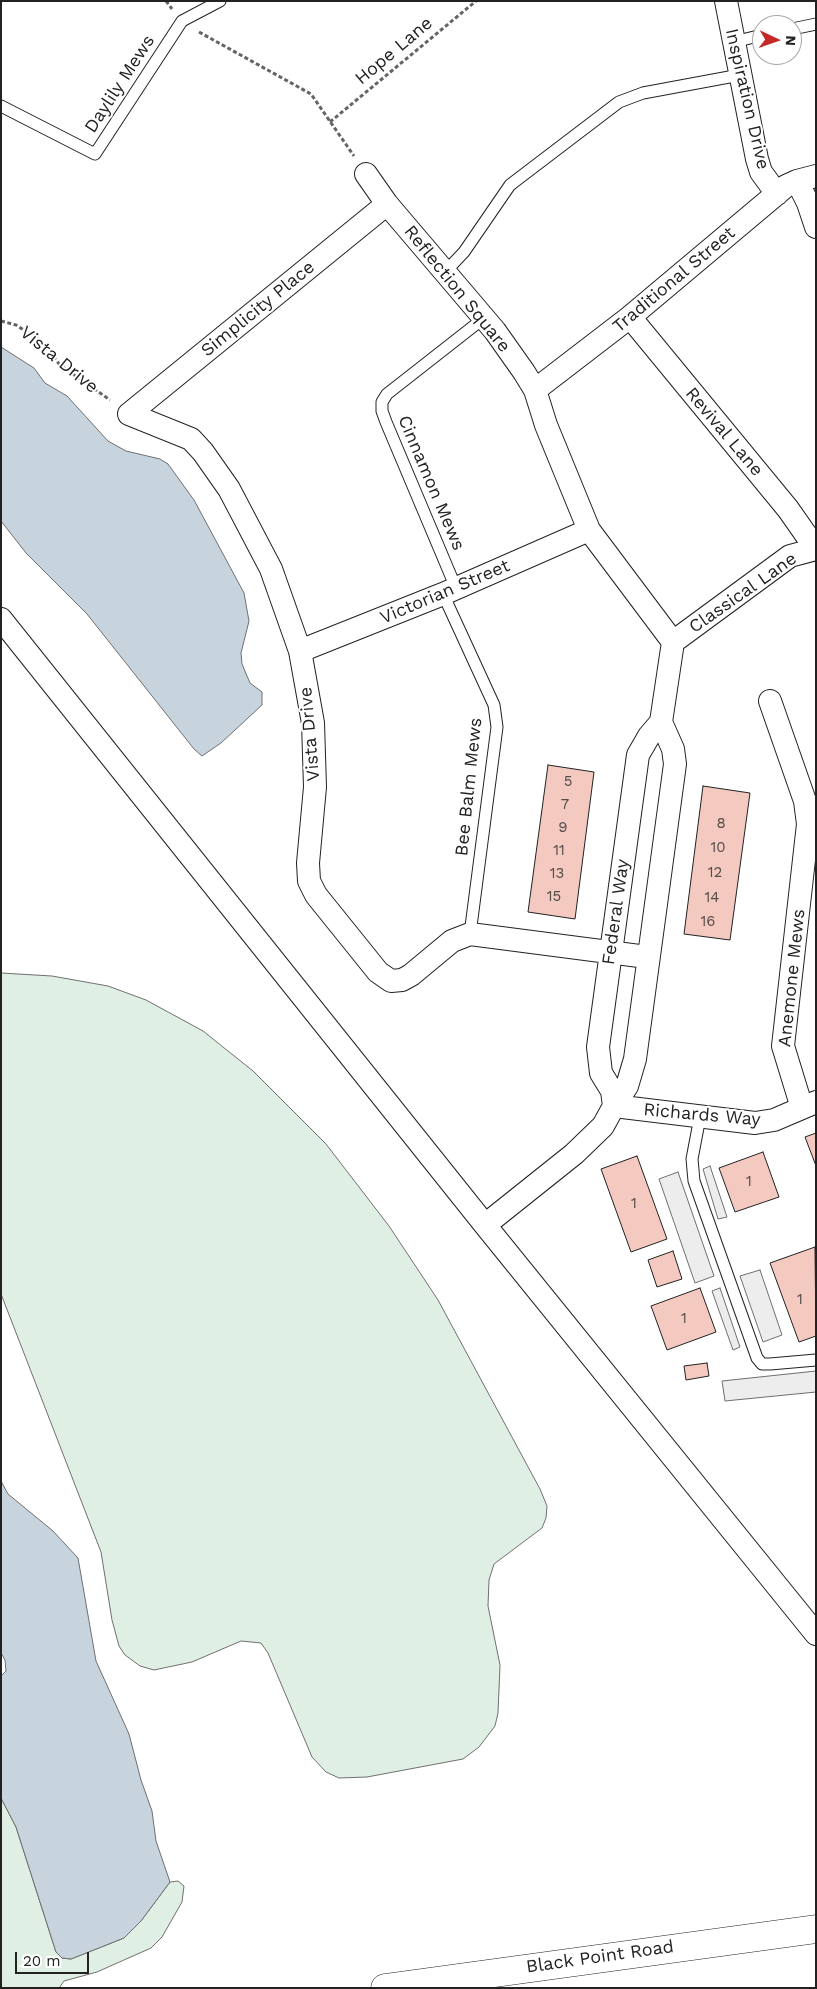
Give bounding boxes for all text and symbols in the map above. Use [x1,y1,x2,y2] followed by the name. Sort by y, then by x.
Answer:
[351,12,437,90] street label: Hope Lane
[752,15,802,65] north arrow
[720,26,774,172] street label: Inspiration Drive
[80,31,160,137] street label: Daylily Mews
[783,35,799,46] text: N
[399,221,515,357] street label: Reflection Square
[608,222,740,338] street label: Traditional Street
[197,257,319,361] street label: Simplicity Place
[15,322,103,398] street label: Vista Drive
[681,383,767,481] street label: Revival Lane
[393,412,469,554] street label: Cinnamon Mews
[685,548,801,638] street label: Classical Lane
[377,555,513,629] street label: Victorian Street
[295,686,325,782] street label: Vista Drive
[451,717,487,857] street label: Bee Balm Mews
[564,773,572,791] house number: 5
[561,796,569,814] house number: 7
[716,815,726,833] house number: 8
[558,819,568,837] house number: 9
[710,839,726,857] house number: 10
[553,842,565,860] house number: 11
[598,858,634,966] street label: Federal Way
[708,864,722,882] house number: 12
[550,865,564,883] house number: 13
[547,888,561,906] house number: 15
[704,889,720,907] house number: 14
[774,908,810,1048] street label: Anemone Mews
[701,913,715,931] house number: 16
[642,1099,762,1131] street label: Richards Way
[746,1173,752,1191] house number: 1
[631,1195,637,1213] house number: 1
[797,1291,803,1309] house number: 1
[681,1310,687,1328] house number: 1
[525,1936,675,1978] street label: Black Point Road
[18,1942,91,1974] scale bar
[23,1952,61,1970] text: 20 m

